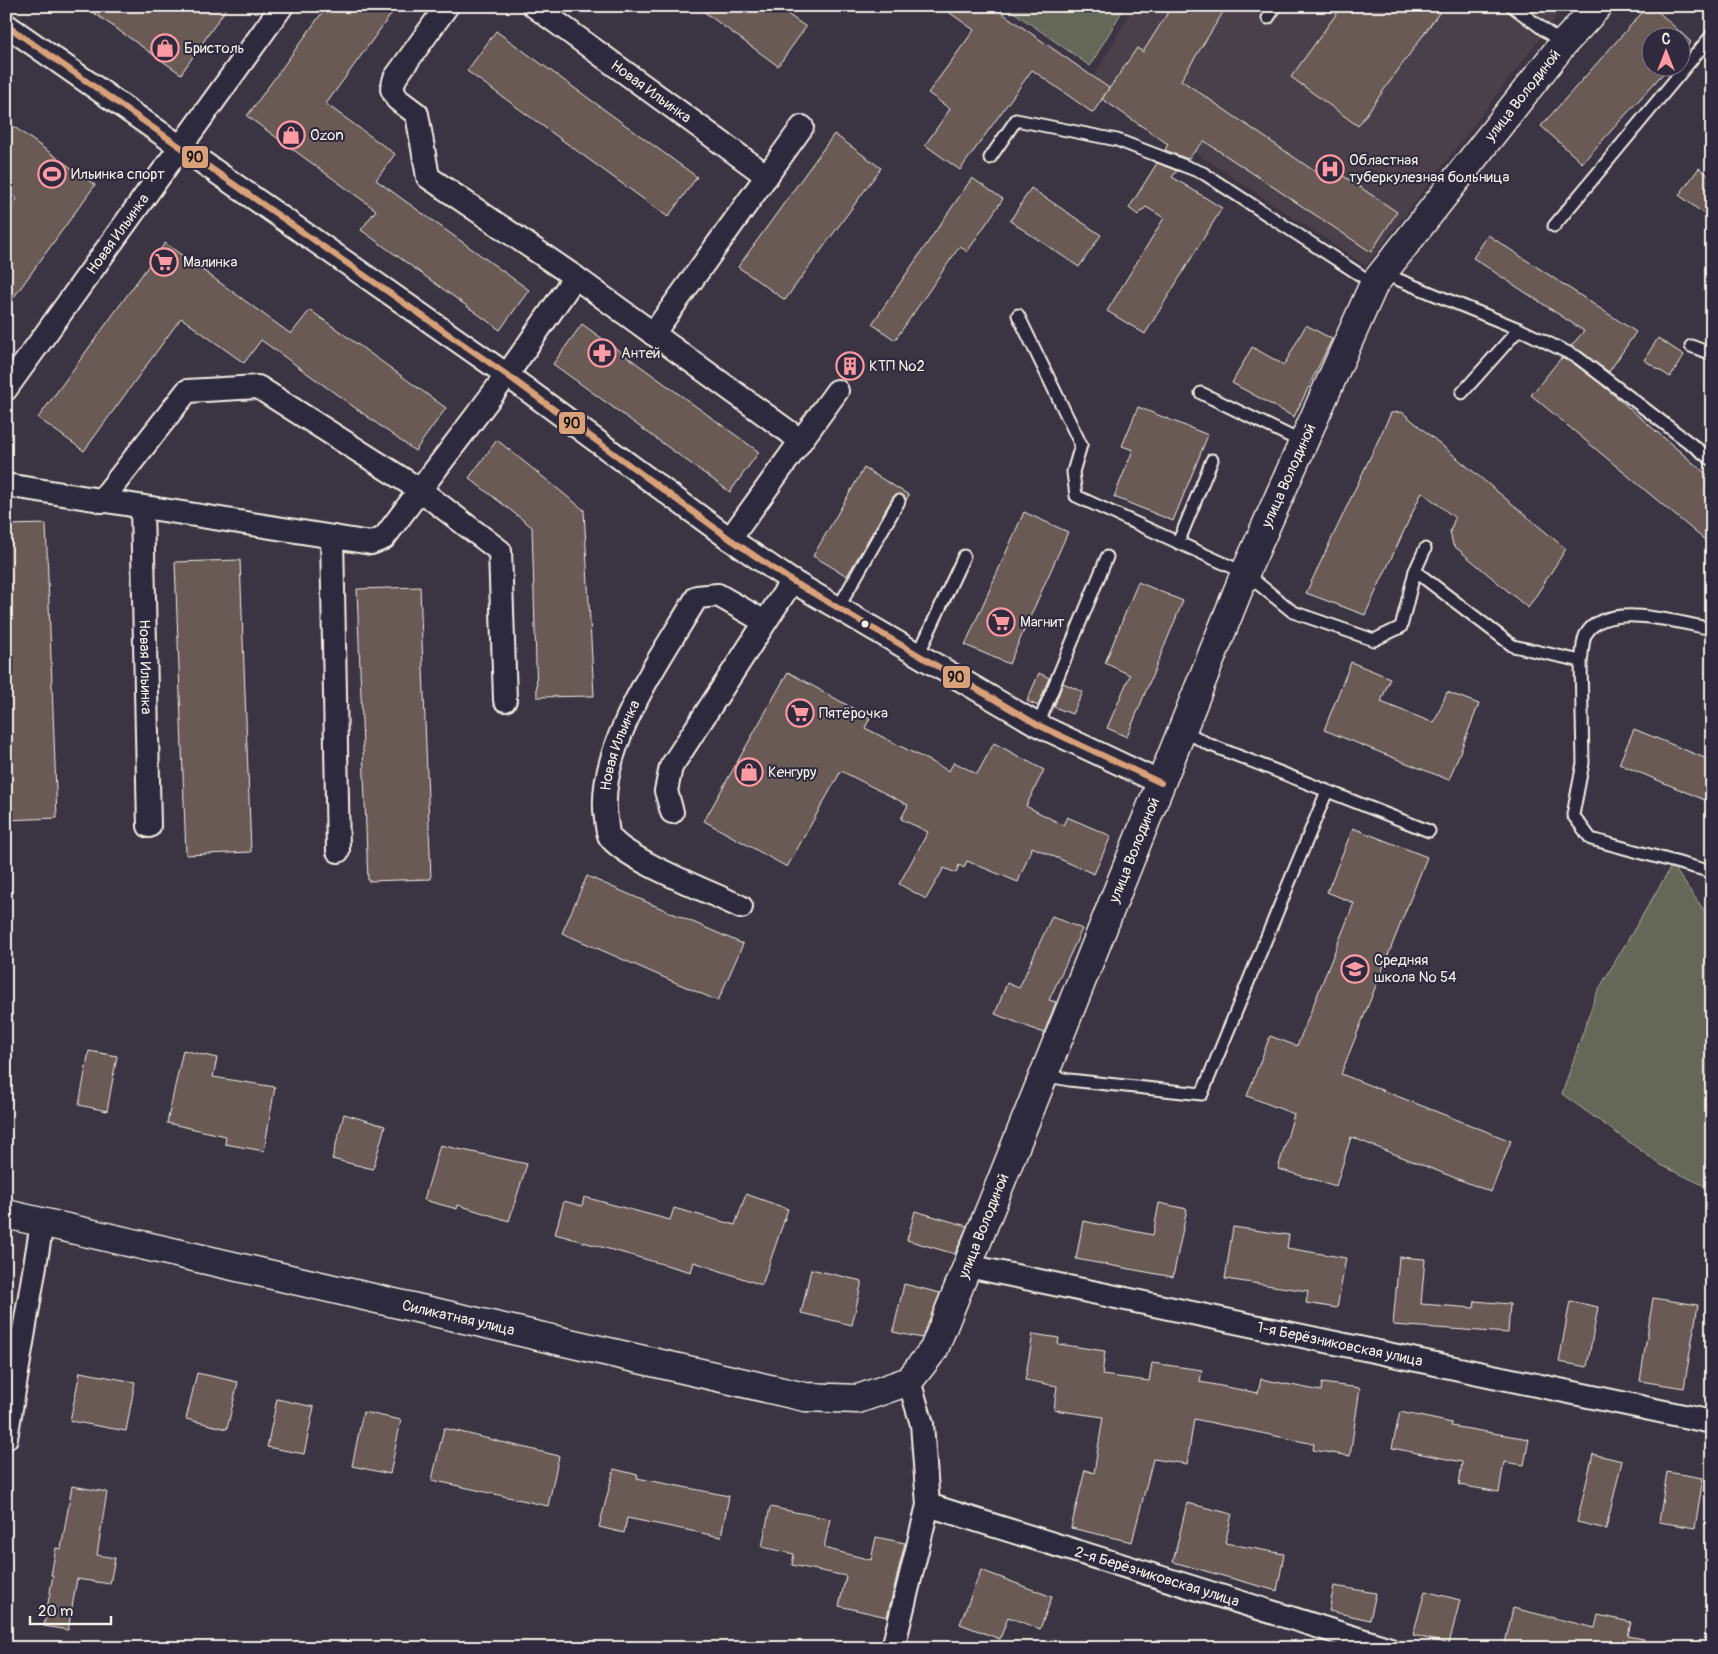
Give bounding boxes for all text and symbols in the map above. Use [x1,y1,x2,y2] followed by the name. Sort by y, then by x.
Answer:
[1640,28,1690,78] north arrow
[1662,31,1671,48] text: С
[150,33,180,63] shop icon: Бристоль
[184,39,245,58] place label: Бристоль
[1480,46,1565,146] street label: улица Володиной
[607,56,695,128] street label: Новая Ильинка
[276,120,306,150] shop icon: Ozon
[310,126,344,145] place label: Ozon
[181,145,209,169] line badge: 90
[187,149,204,166] text: 90
[1349,151,1509,187] place label: Областная туберкулезная больница
[1315,154,1345,184] hospital icon: Областная туберкулезная больница
[37,159,67,189] sports icon: Ильинка спорт
[71,165,165,184] place label: Ильинка спорт
[83,190,154,278] street label: Новая Ильинка
[149,247,179,277] supermarket icon: Малинка
[183,253,238,272] place label: Малинка
[587,338,617,368] pharmacy icon: Антей
[621,344,660,363] place label: Антей
[835,351,865,381] building icon: КТП №2
[869,357,925,376] place label: КТП №2
[558,411,586,435] line badge: 90
[564,415,581,432] text: 90
[1257,421,1320,532] street label: улица Володиной
[986,607,1016,637] supermarket icon: Магнит
[1020,613,1065,632] place label: Магнит
[134,619,156,715] street label: Новая Ильинка
[860,619,870,629] unlabelled marker
[942,665,971,689] line badge: 90
[948,669,965,686] text: 90
[596,697,645,792] street label: Новая Ильинка
[785,698,815,728] supermarket icon: Пятёрочка
[819,704,888,723] place label: Пятёрочка
[734,757,764,787] shop icon: Кенгуру
[768,763,817,782] place label: Кенгуру
[1104,795,1164,906] street label: улица Володиной
[1374,951,1457,987] place label: Средняя школа № 54
[1340,954,1370,984] school or university icon: Средняя школа № 54
[954,1171,1013,1282] street label: улица Володиной
[400,1296,516,1340] street label: Силикатная улица
[1255,1318,1424,1371] street label: 1-я Берёзниковская улица
[1072,1542,1242,1611] street label: 2-я Берёзниковская улица
[30,1594,111,1626] scale bar
[38,1602,73,1621] text: 20 m

